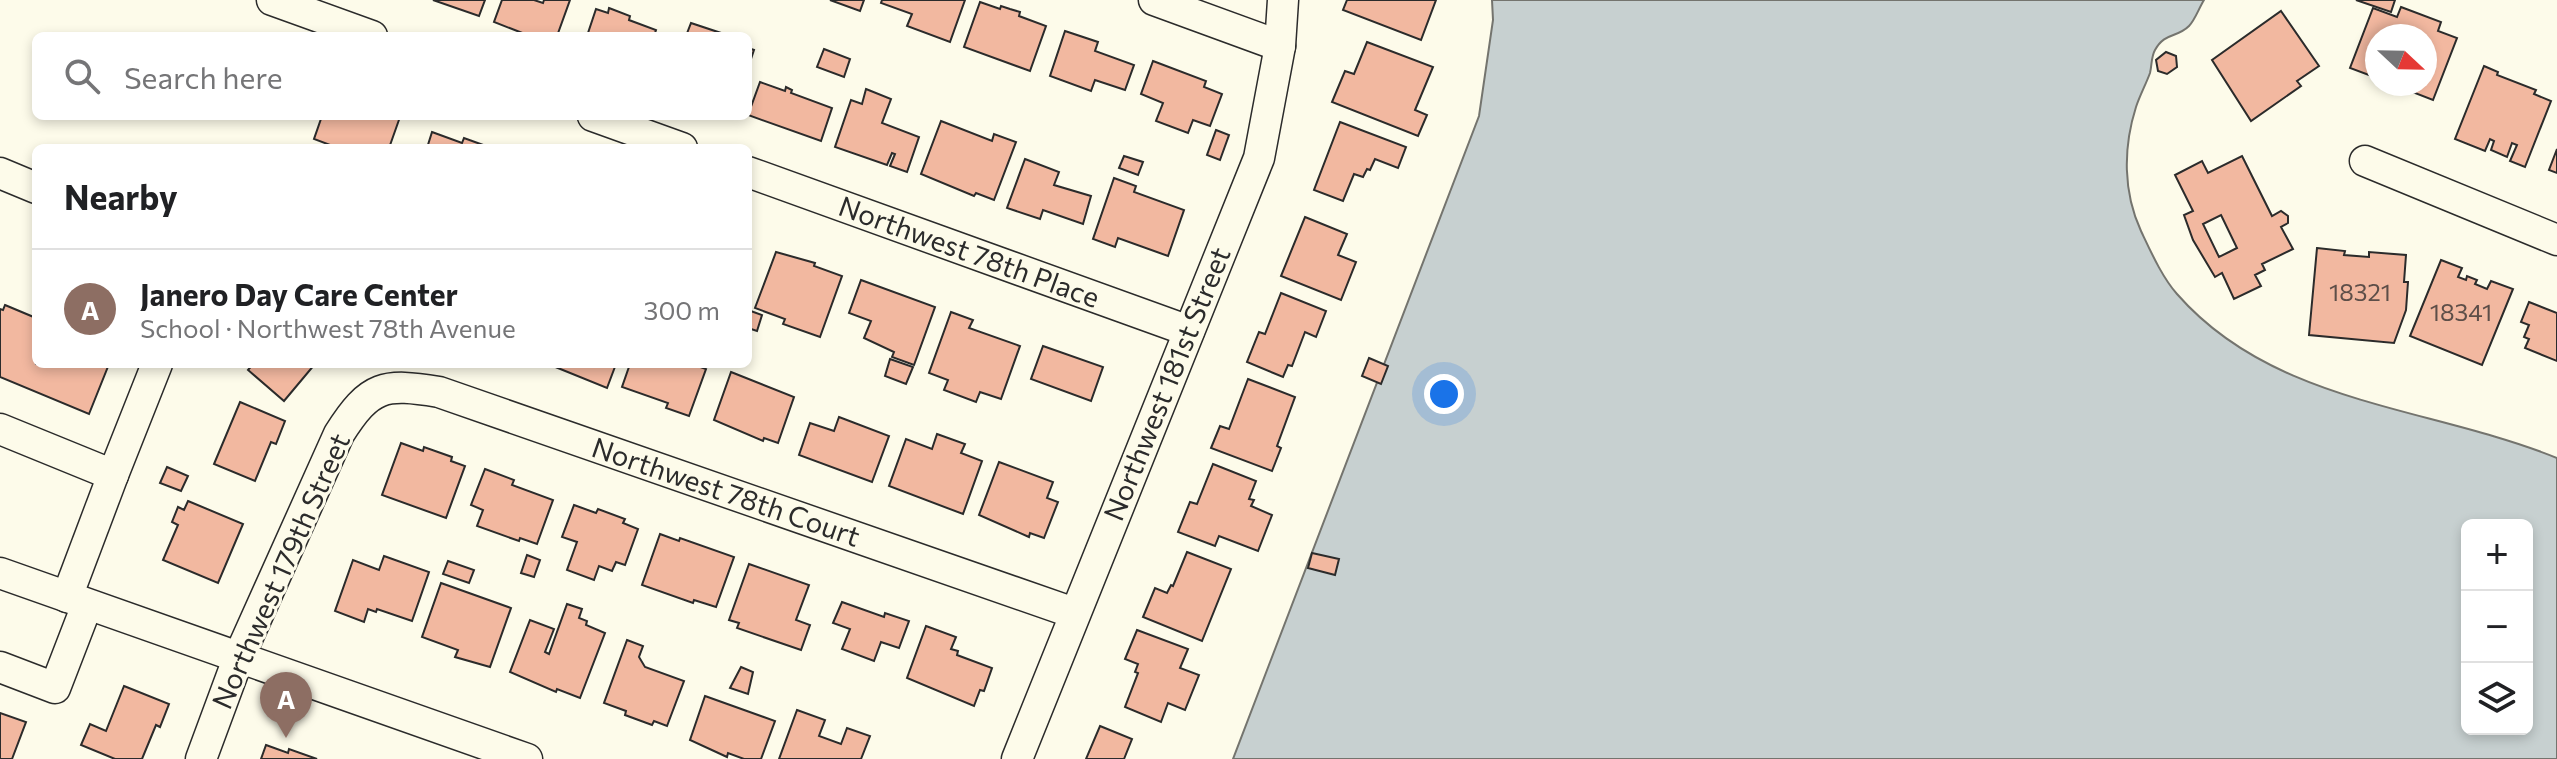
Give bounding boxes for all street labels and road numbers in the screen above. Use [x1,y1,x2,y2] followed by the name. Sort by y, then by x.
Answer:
[834,188,1104,314] street label: Northwest 78th Place
[1096,242,1237,525] street label: Northwest 181st Street
[204,427,356,714] street label: Northwest 179th Street
[588,429,865,553] street label: Northwest 78th Court

